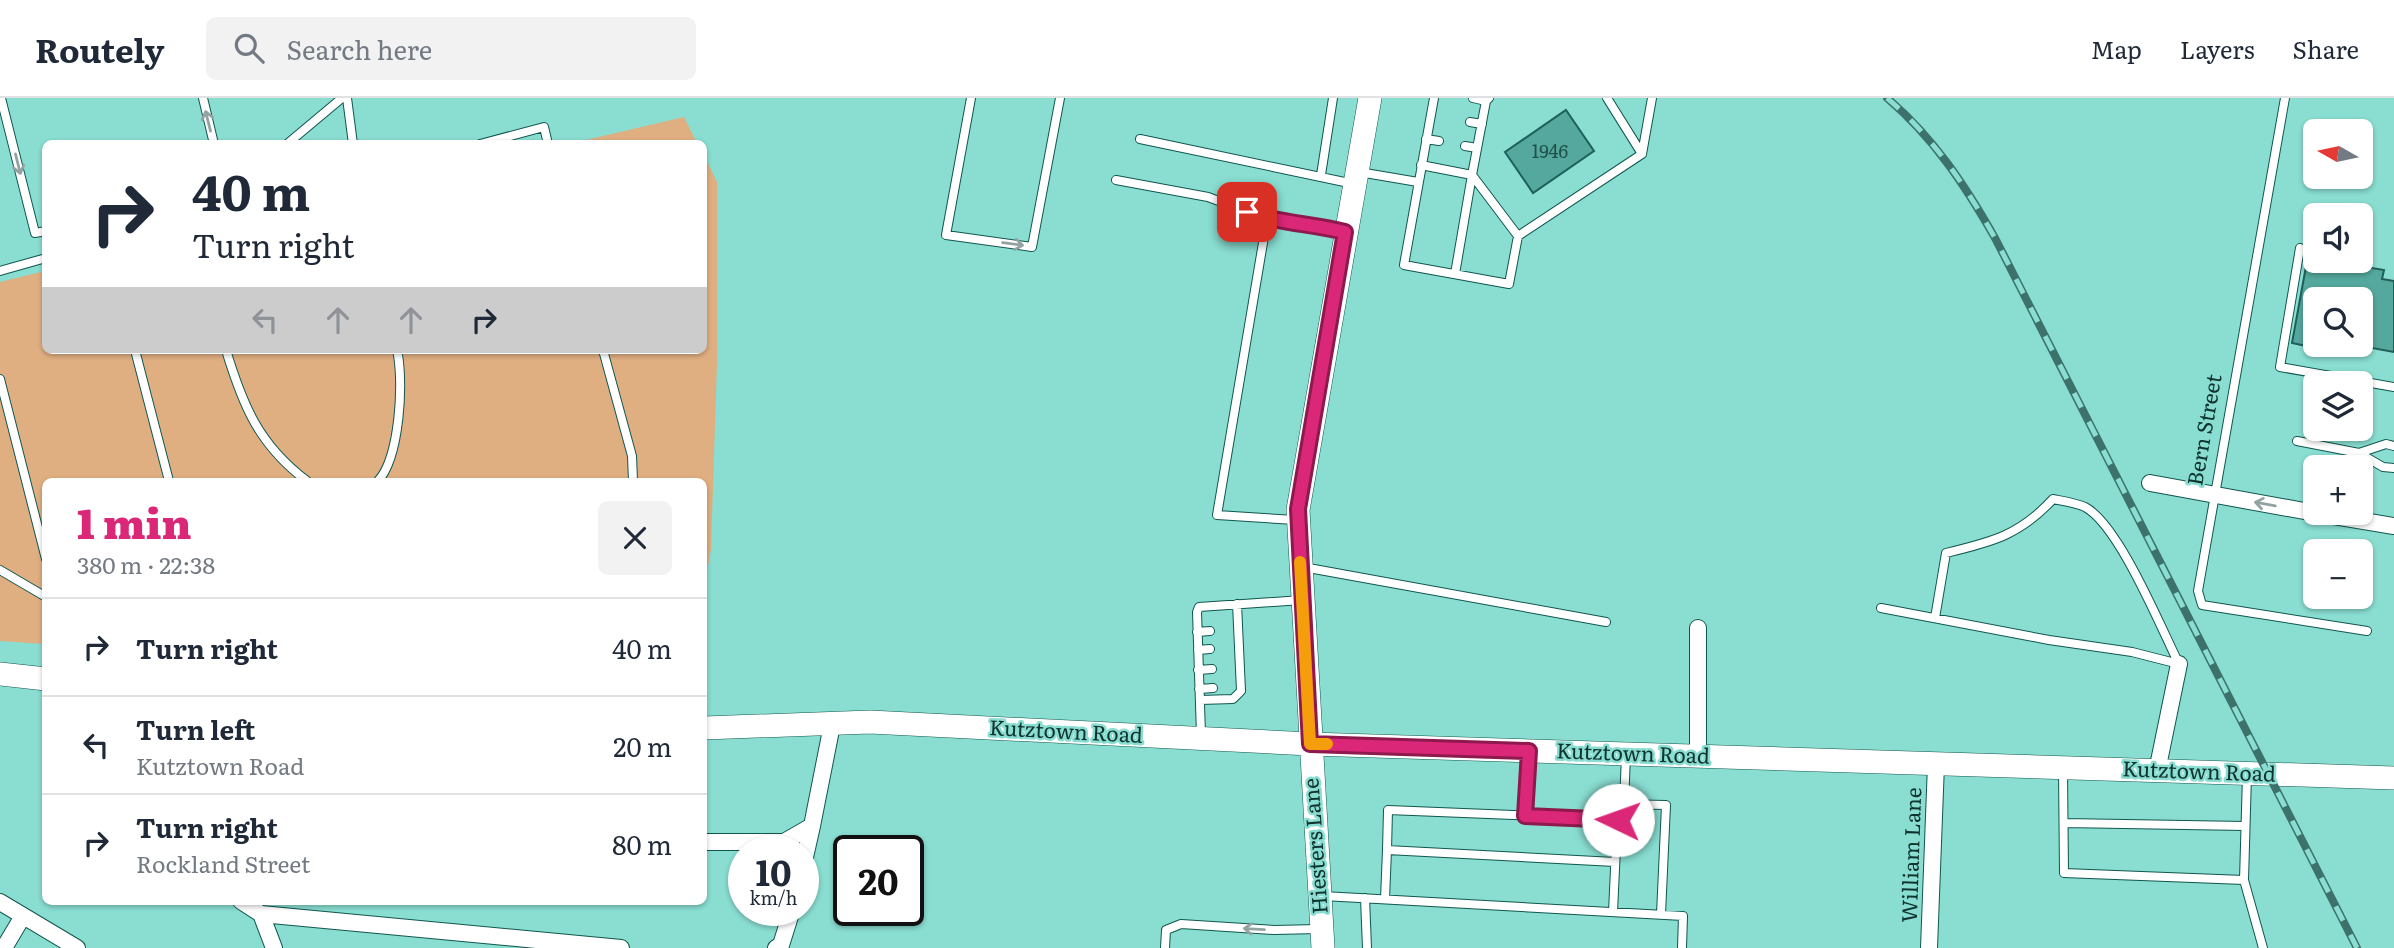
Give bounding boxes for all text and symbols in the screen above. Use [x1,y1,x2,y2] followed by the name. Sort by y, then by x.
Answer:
[206,17,696,80] search box
[35,24,164,73] text: Routely
[230,29,268,67] icon: search
[286,29,432,68] text: Search here
[2091,31,2142,66] text: Map
[2180,31,2254,66] text: Layers
[2292,31,2359,66] text: Share
[201,110,214,133] one-way arrow
[2303,119,2373,189] north arrow
[2303,119,2373,609] map controls
[1532,137,1568,164] house number: 1946
[12,152,25,175] one-way arrow
[192,153,310,226] text: 40 m
[77,168,168,259] icon: right
[1217,182,1277,242] pin
[1228,193,1266,231] icon: arrive
[2303,203,2373,273] button: sound
[192,220,354,268] text: Turn right
[1001,238,1024,251] one-way arrow
[2303,287,2373,357] button: search
[246,301,284,339] icon: left
[319,301,357,339] icon: ahead
[392,301,430,339] icon: ahead
[465,301,503,339] icon: right
[2177,371,2228,488] street label: Bern Street
[2303,371,2373,441] button: layers
[2303,455,2373,525] button: +
[77,490,192,552] text: 1 min
[2254,497,2277,510] one-way arrow
[598,501,672,575] button: close
[2303,539,2373,609] button: −
[77,547,215,581] text: 380 m · 22:38
[77,628,115,666] icon: right
[136,628,278,667] text: Turn right
[612,628,672,667] text: 40 m
[136,709,255,748] text: Turn left
[989,710,1144,749] street label: Kutztown Road
[77,726,115,764] icon: left
[613,726,672,765] text: 20 m
[1556,733,1711,770] street label: Kutztown Road
[136,748,304,782] text: Kutztown Road
[2122,751,2277,788] street label: Kutztown Road
[1293,777,1334,915] street label: Hiesters Lane
[1581,783,1655,857] position arrow
[1892,787,1927,923] street label: William Lane
[136,807,278,846] text: Turn right
[77,824,115,862] icon: right
[612,824,672,863] text: 80 m
[833,835,924,926] speed limit sign: 20
[755,845,792,897] text: 10
[136,846,310,880] text: Rockland Street
[750,884,797,911] text: km/h
[1242,922,1265,935] one-way arrow

